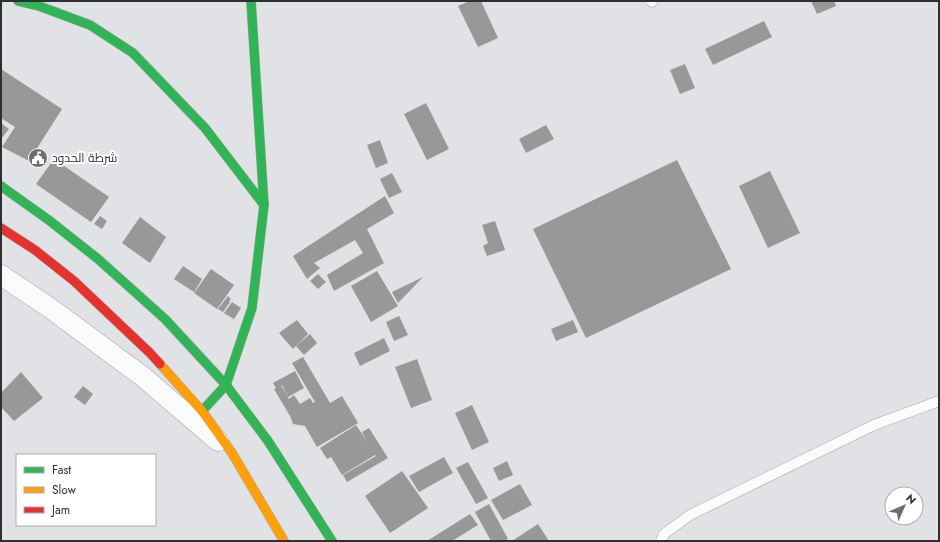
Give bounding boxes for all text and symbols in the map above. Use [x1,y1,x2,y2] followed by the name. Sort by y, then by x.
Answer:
[27,147,49,169] public building icon: شرطة الحدود
[52,149,117,167] place label: شرطة الحدود
[16,454,156,526] legend
[52,461,71,479] text: Fast
[52,481,77,499] text: Slow
[884,486,924,526] north arrow
[902,490,920,508] text: N
[50,501,70,519] text: Jam

